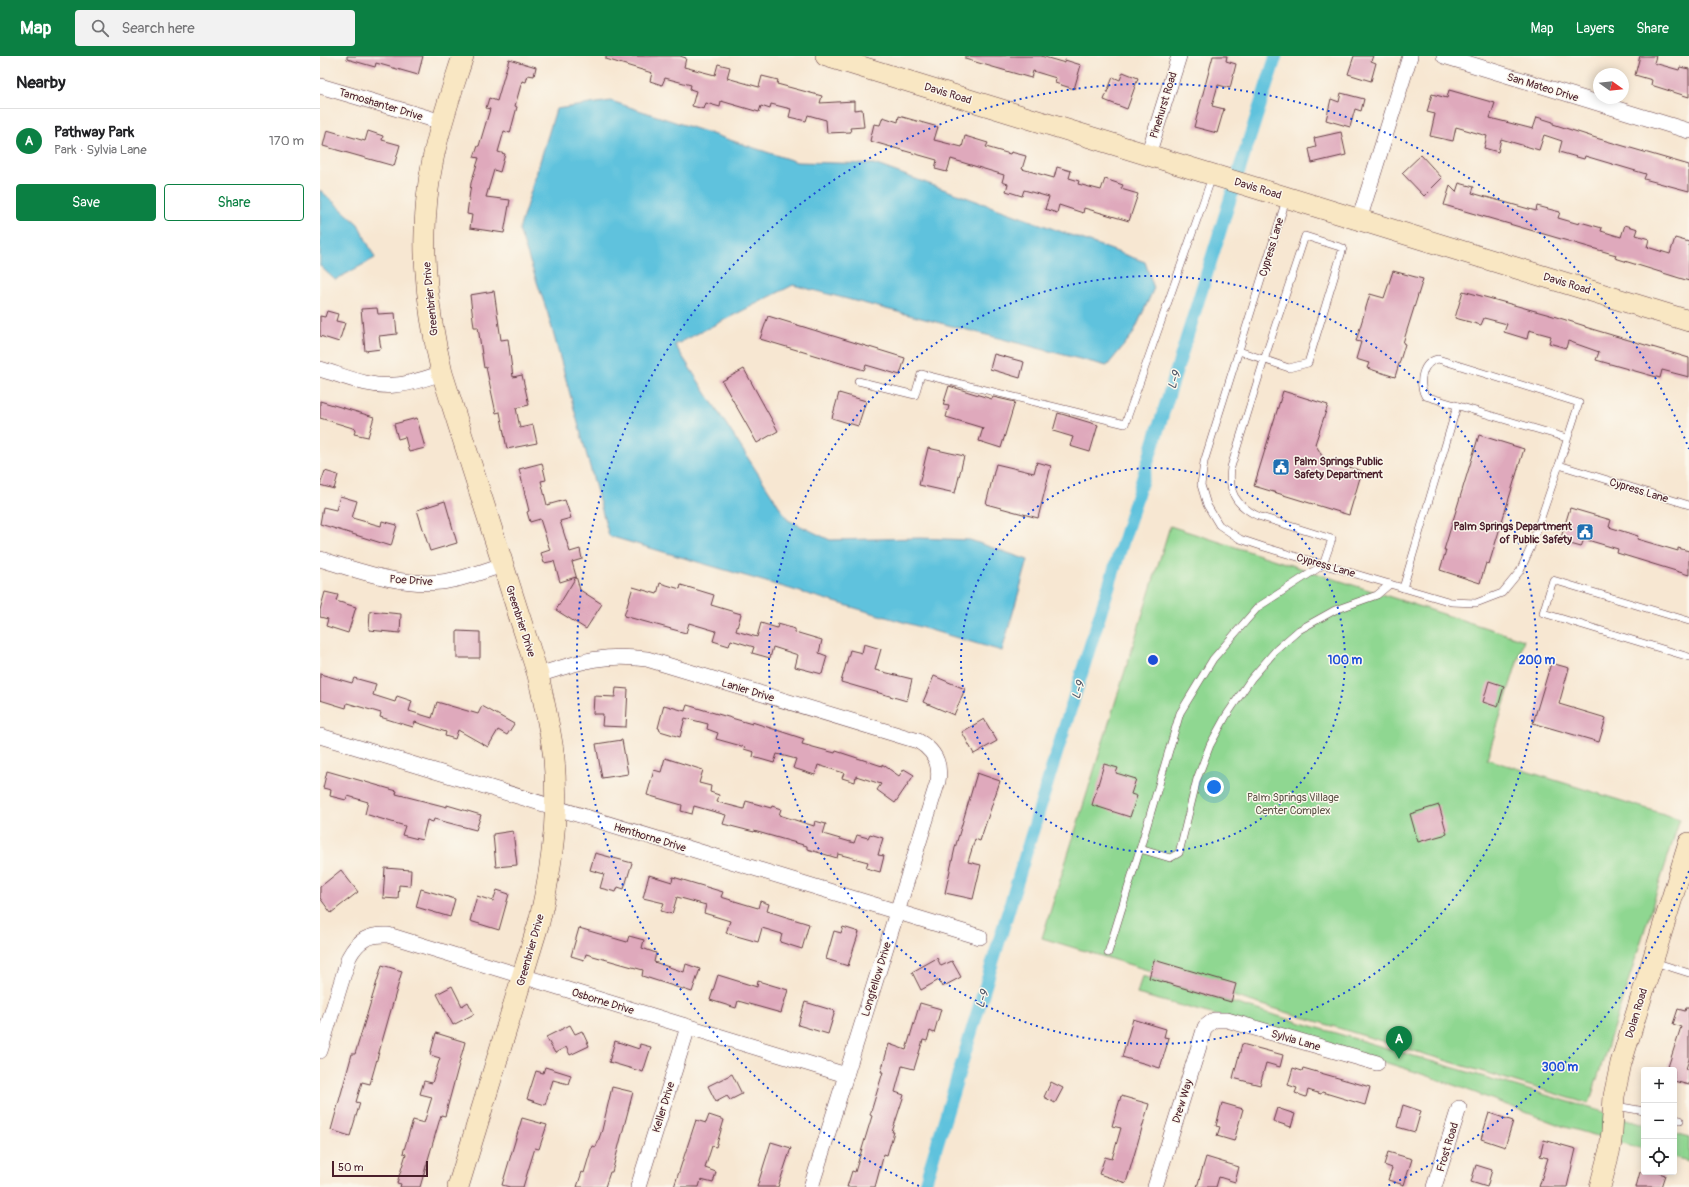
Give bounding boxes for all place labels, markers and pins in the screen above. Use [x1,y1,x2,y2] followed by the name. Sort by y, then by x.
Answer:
[1294,455,1384,481] place label: Palm Springs Public Safety Department
[1271,457,1291,477] public building icon: Palm Springs Public Safety Department
[1454,520,1573,546] place label: Palm Springs Department of Public Safety
[1575,522,1595,542] public building icon: Palm Springs Department of Public Safety
[1146,653,1160,667] centre of rings
[1386,1026,1412,1059] pin: A

